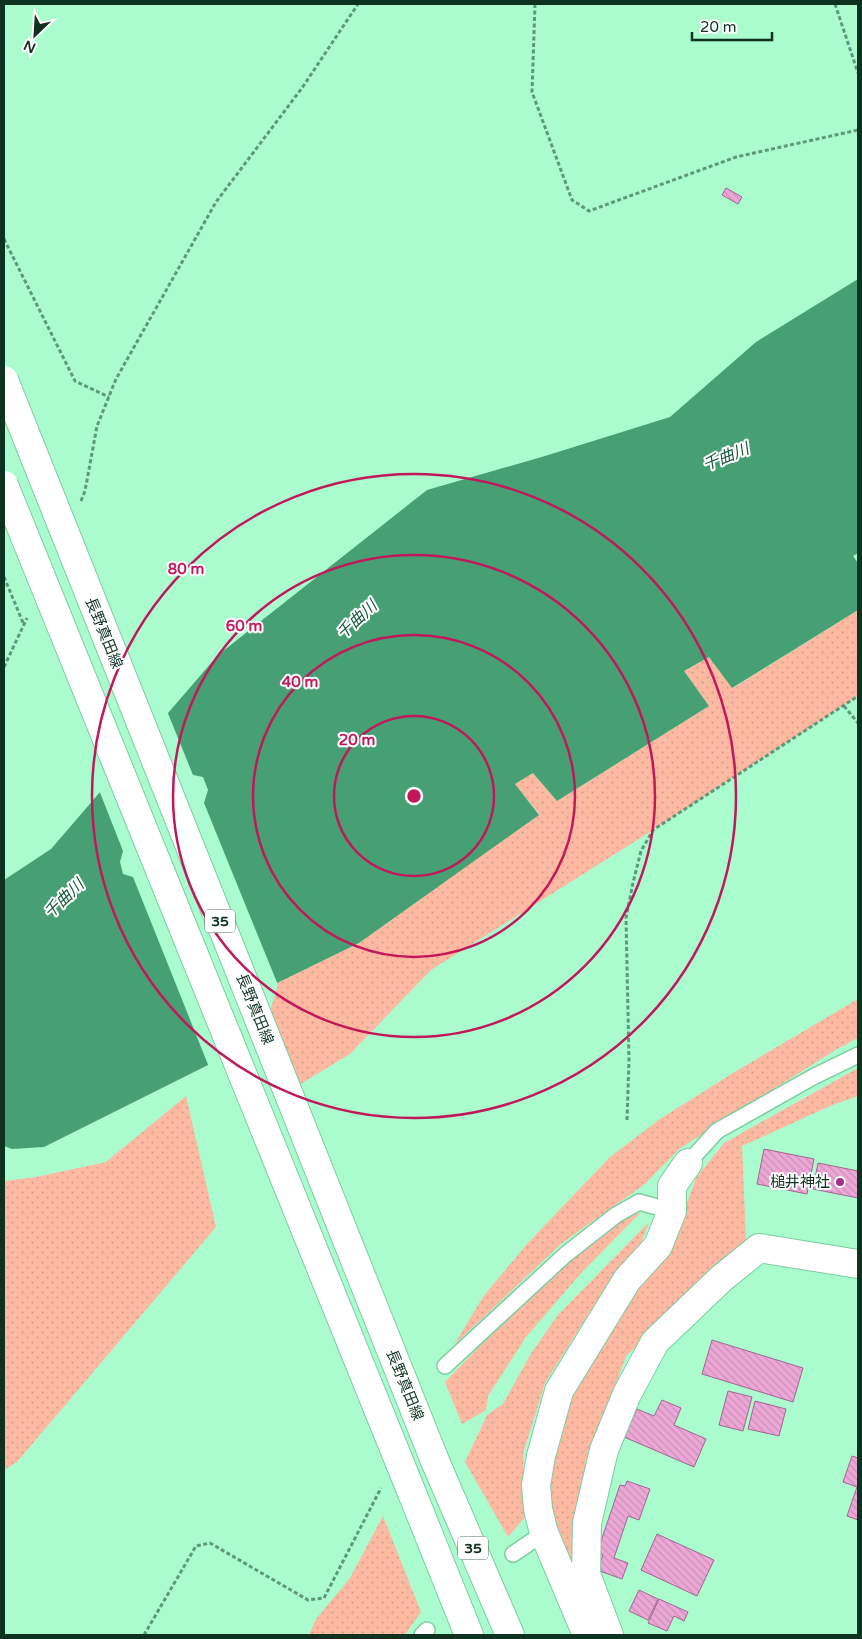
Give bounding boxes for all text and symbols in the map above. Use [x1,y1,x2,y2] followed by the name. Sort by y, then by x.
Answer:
[10,10,60,60] north arrow
[692,10,772,42] scale bar
[700,18,737,36] text: 20 m
[21,36,38,56] text: N
[700,438,754,475] water label: 千曲川
[168,560,204,578] text: 80 m
[82,595,126,671] street label: 長野真田線
[333,595,383,644] water label: 千曲川
[226,617,262,635] text: 60 m
[282,673,318,691] text: 40 m
[339,731,375,749] text: 20 m
[405,787,423,805] centre of rings
[40,874,90,923] water label: 千曲川
[205,909,235,932] road number: 35
[233,971,277,1047] street label: 長野真田線
[770,1173,830,1191] place label: 槌井神社
[834,1176,846,1188] marker: 槌井神社
[383,1347,427,1423] street label: 長野真田線
[458,1536,488,1560] road number: 35

